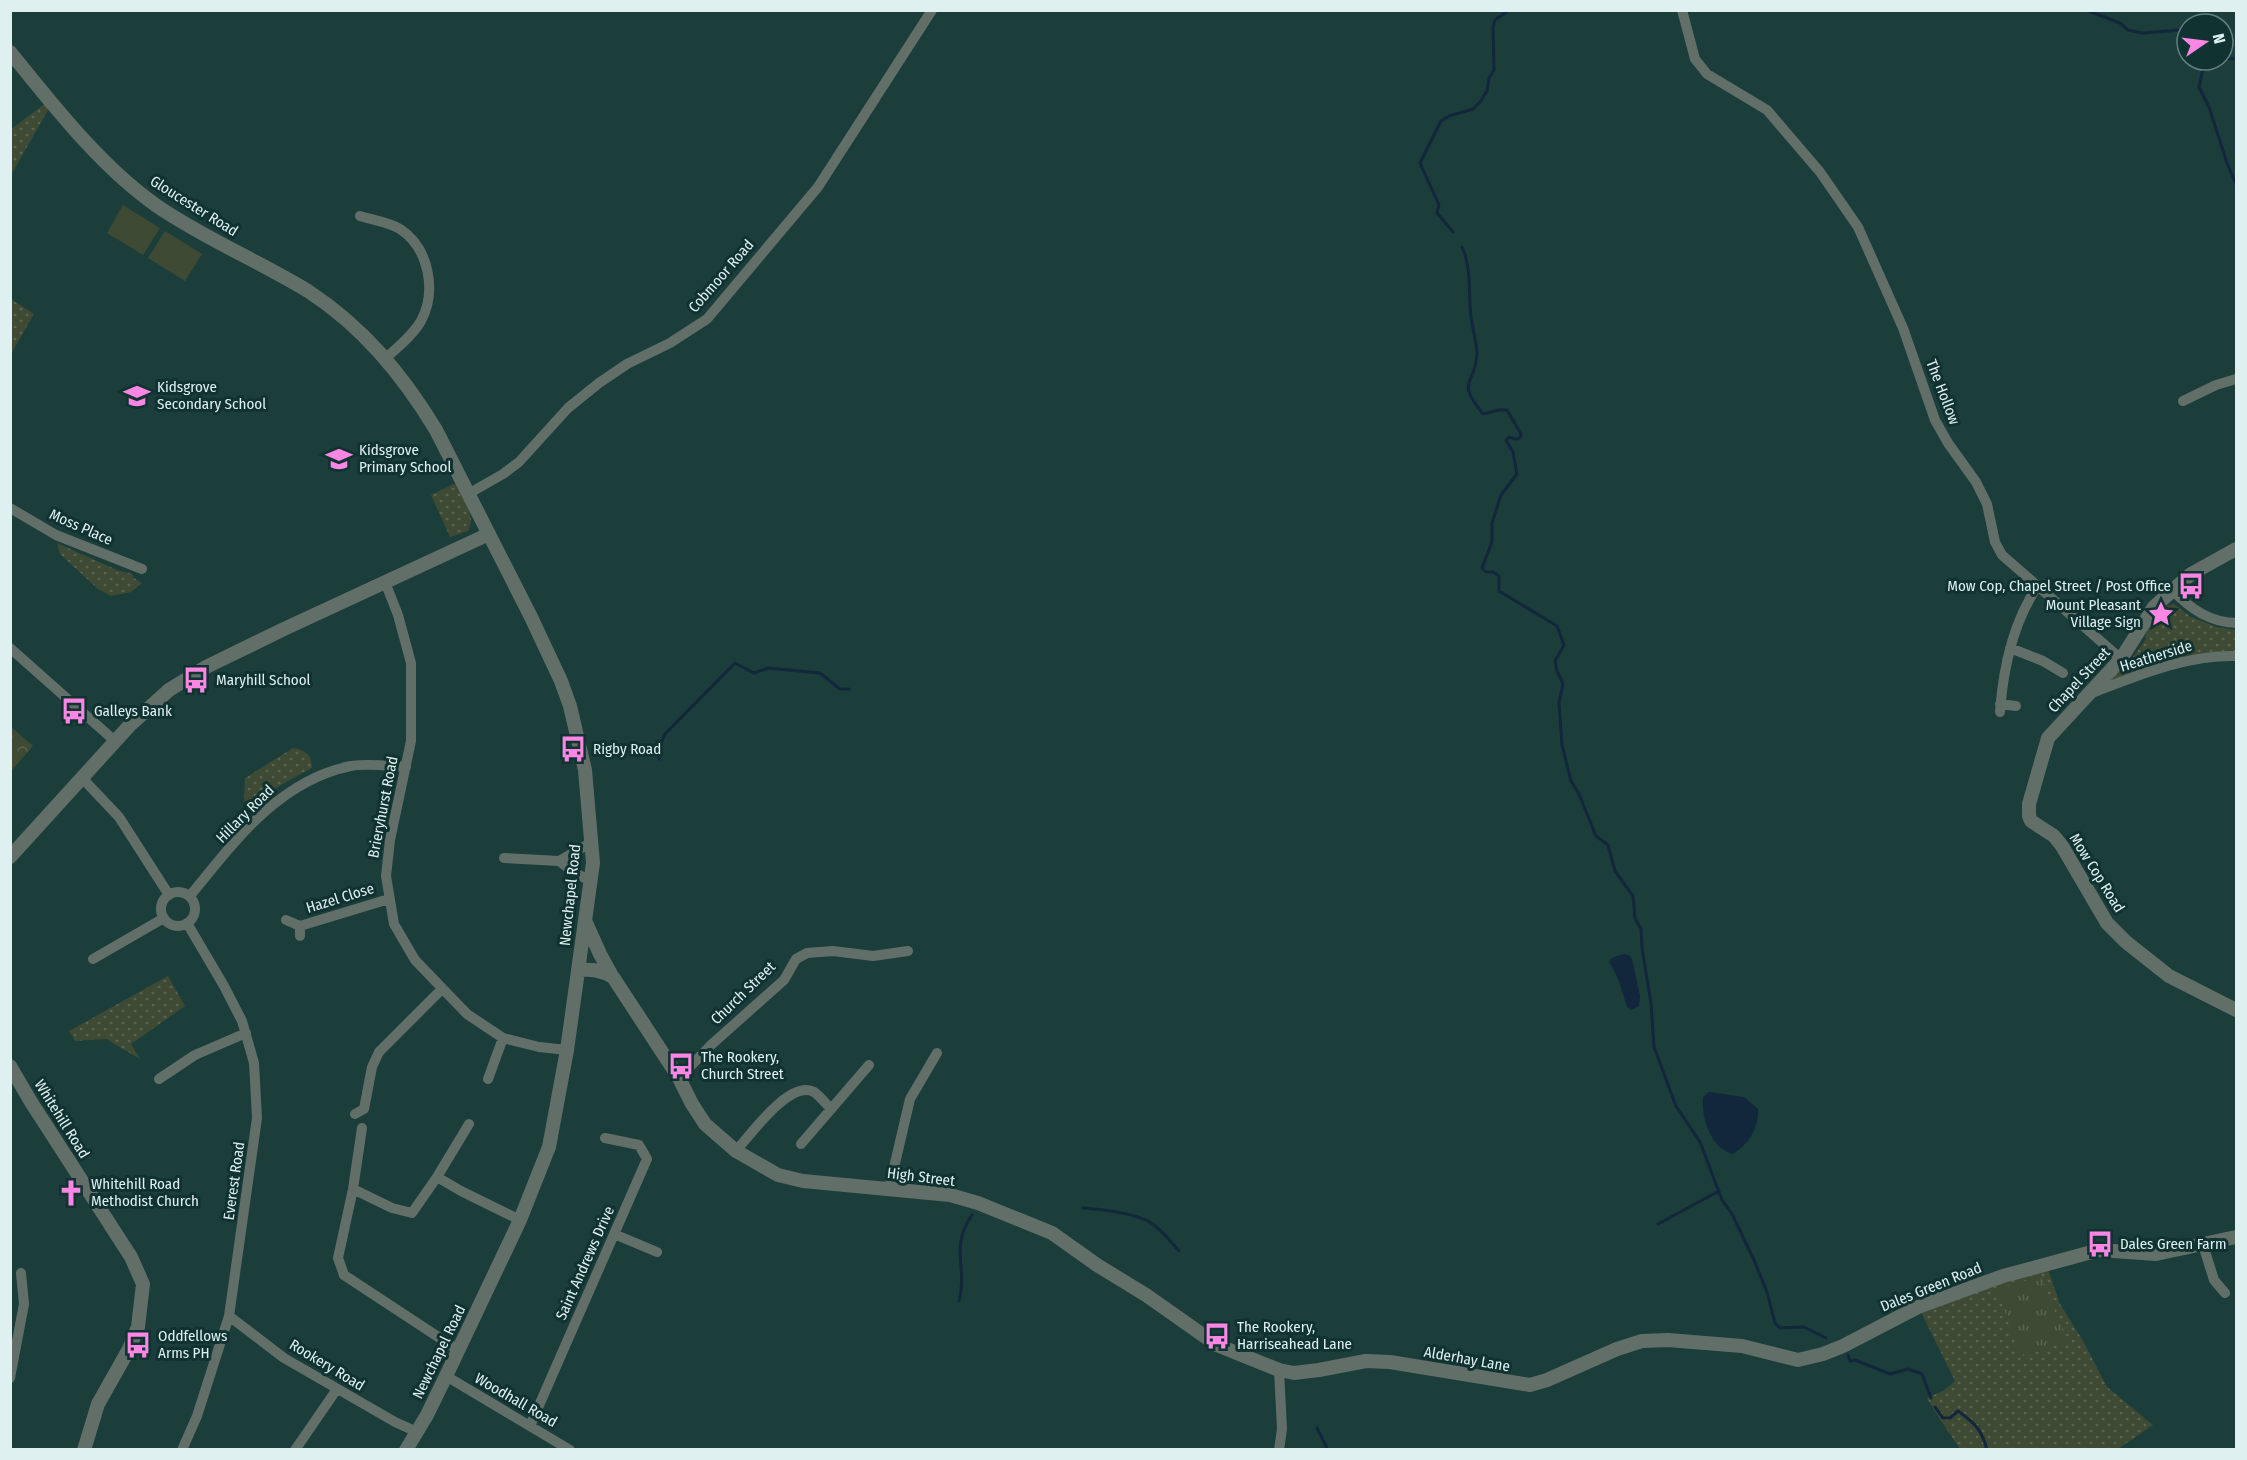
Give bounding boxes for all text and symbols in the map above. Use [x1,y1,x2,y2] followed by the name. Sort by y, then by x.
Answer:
[2175,12,2235,72] north arrow
[2209,32,2229,45] text: N
[147,172,241,240] street label: Gloucester Road
[685,236,757,316] street label: Cobmoor Road
[1922,357,1964,427] street label: The Hollow
[157,378,266,413] place label: Kidsgrove Secondary School
[122,381,152,411] school or university icon: Kidsgrove Secondary School
[359,441,451,476] place label: Kidsgrove Primary School
[324,444,354,474] school or university icon: Kidsgrove Primary School
[47,505,115,549] street label: Moss Place
[2176,571,2206,601] bus stop icon: Mow Cop, Chapel Street / Post Office
[1947,577,2171,595] place label: Mow Cop, Chapel Street / Post Office
[2046,596,2141,631] place label: Mount Pleasant Village Sign
[2146,599,2176,629] place icon: Mount Pleasant Village Sign
[2118,636,2194,676] street label: Heatherside
[2044,644,2114,716] street label: Chapel Street
[181,665,211,695] bus stop icon: Maryhill School
[216,671,311,689] place label: Maryhill School
[59,696,89,726] bus stop icon: Galleys Bank
[94,702,172,720] place label: Galleys Bank
[558,734,588,764] bus stop icon: Rigby Road
[593,740,661,758] place label: Rigby Road
[364,755,402,859] street label: Brieryhurst Road
[212,781,278,847] street label: Hillary Road
[2066,830,2128,916] street label: Mow Cop Road
[556,843,584,947] street label: Newchapel Road
[304,879,376,917] street label: Hazel Close
[707,958,779,1028] street label: Church Street
[701,1048,784,1083] place label: The Rookery, Church Street
[666,1051,696,1081] bus stop icon: The Rookery, Church Street
[31,1076,93,1162] street label: Whitehill Road
[220,1141,248,1221] street label: Everest Road
[886,1164,956,1190] street label: High Street
[91,1175,199,1210] place label: Whitehill Road Methodist Church
[56,1178,86,1208] church icon: Whitehill Road Methodist Church
[552,1203,618,1323] street label: Saint Andrews Drive
[2085,1229,2115,1259] bus stop icon: Dales Green Farm
[2120,1235,2226,1253] place label: Dales Green Farm
[1878,1258,1984,1316] street label: Dales Green Road
[409,1302,469,1402] street label: Newchapel Road
[1237,1318,1352,1353] place label: The Rookery, Harriseahead Lane
[1202,1321,1232,1351] bus stop icon: The Rookery, Harriseahead Lane
[158,1327,227,1362] place label: Oddfellows Arms PH
[123,1330,153,1360] bus stop icon: Oddfellows Arms PH
[286,1336,368,1394] street label: Rookery Road
[1423,1343,1511,1375] street label: Alderhay Lane
[471,1369,561,1431] street label: Woodhall Road

